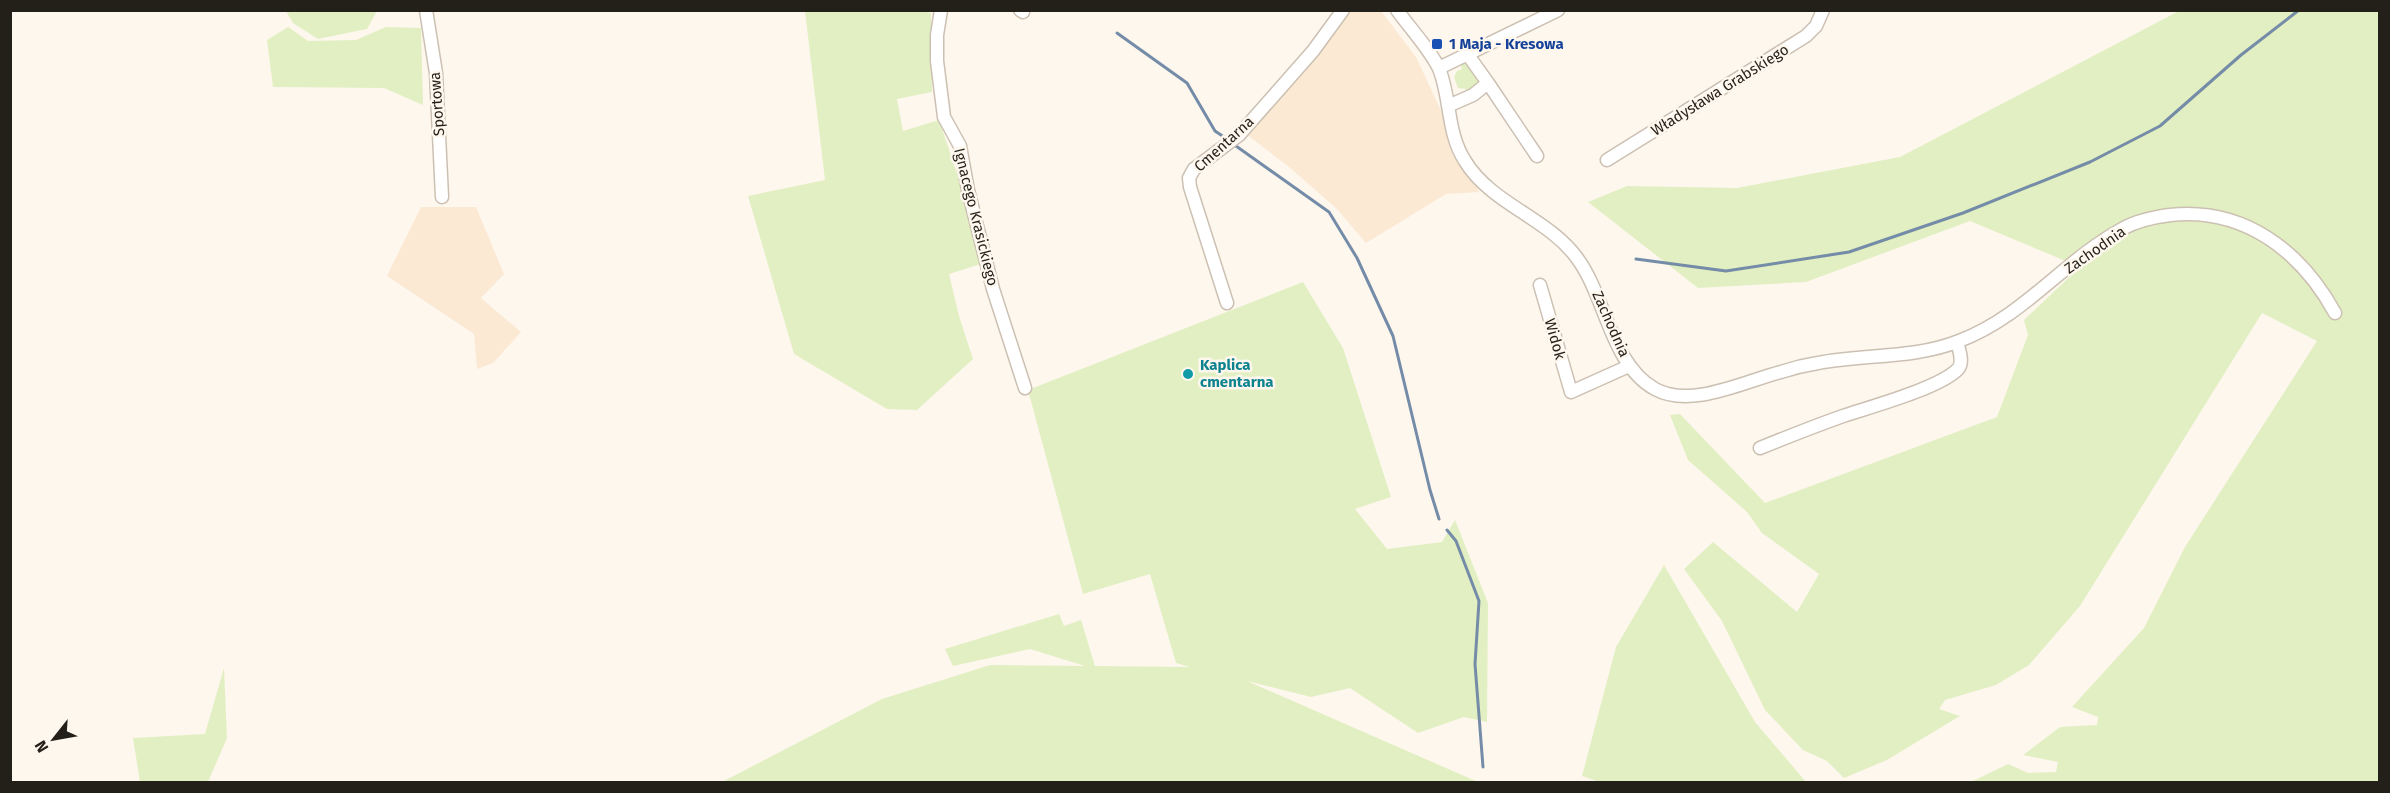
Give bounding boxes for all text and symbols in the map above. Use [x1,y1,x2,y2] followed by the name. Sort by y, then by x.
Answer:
[1449,35,1564,53] place label: 1 Maja - Kresowa
[1430,37,1444,51] marker: 1 Maja - Kresowa
[1648,40,1792,140] street label: Władysława Grabskiego
[426,71,448,137] street label: Sportowa
[1190,112,1258,176] street label: Cmentarna
[950,146,1002,288] street label: Ignacego Krasickiego
[2061,222,2129,278] street label: Zachodnia
[1588,288,1634,360] street label: Zachodnia
[1541,316,1570,362] street label: Widok
[1200,356,1274,391] place label: Kaplica cmentarna
[1181,367,1195,381] marker: Kaplica cmentarna
[24,709,84,769] north arrow
[31,737,52,756] text: N

